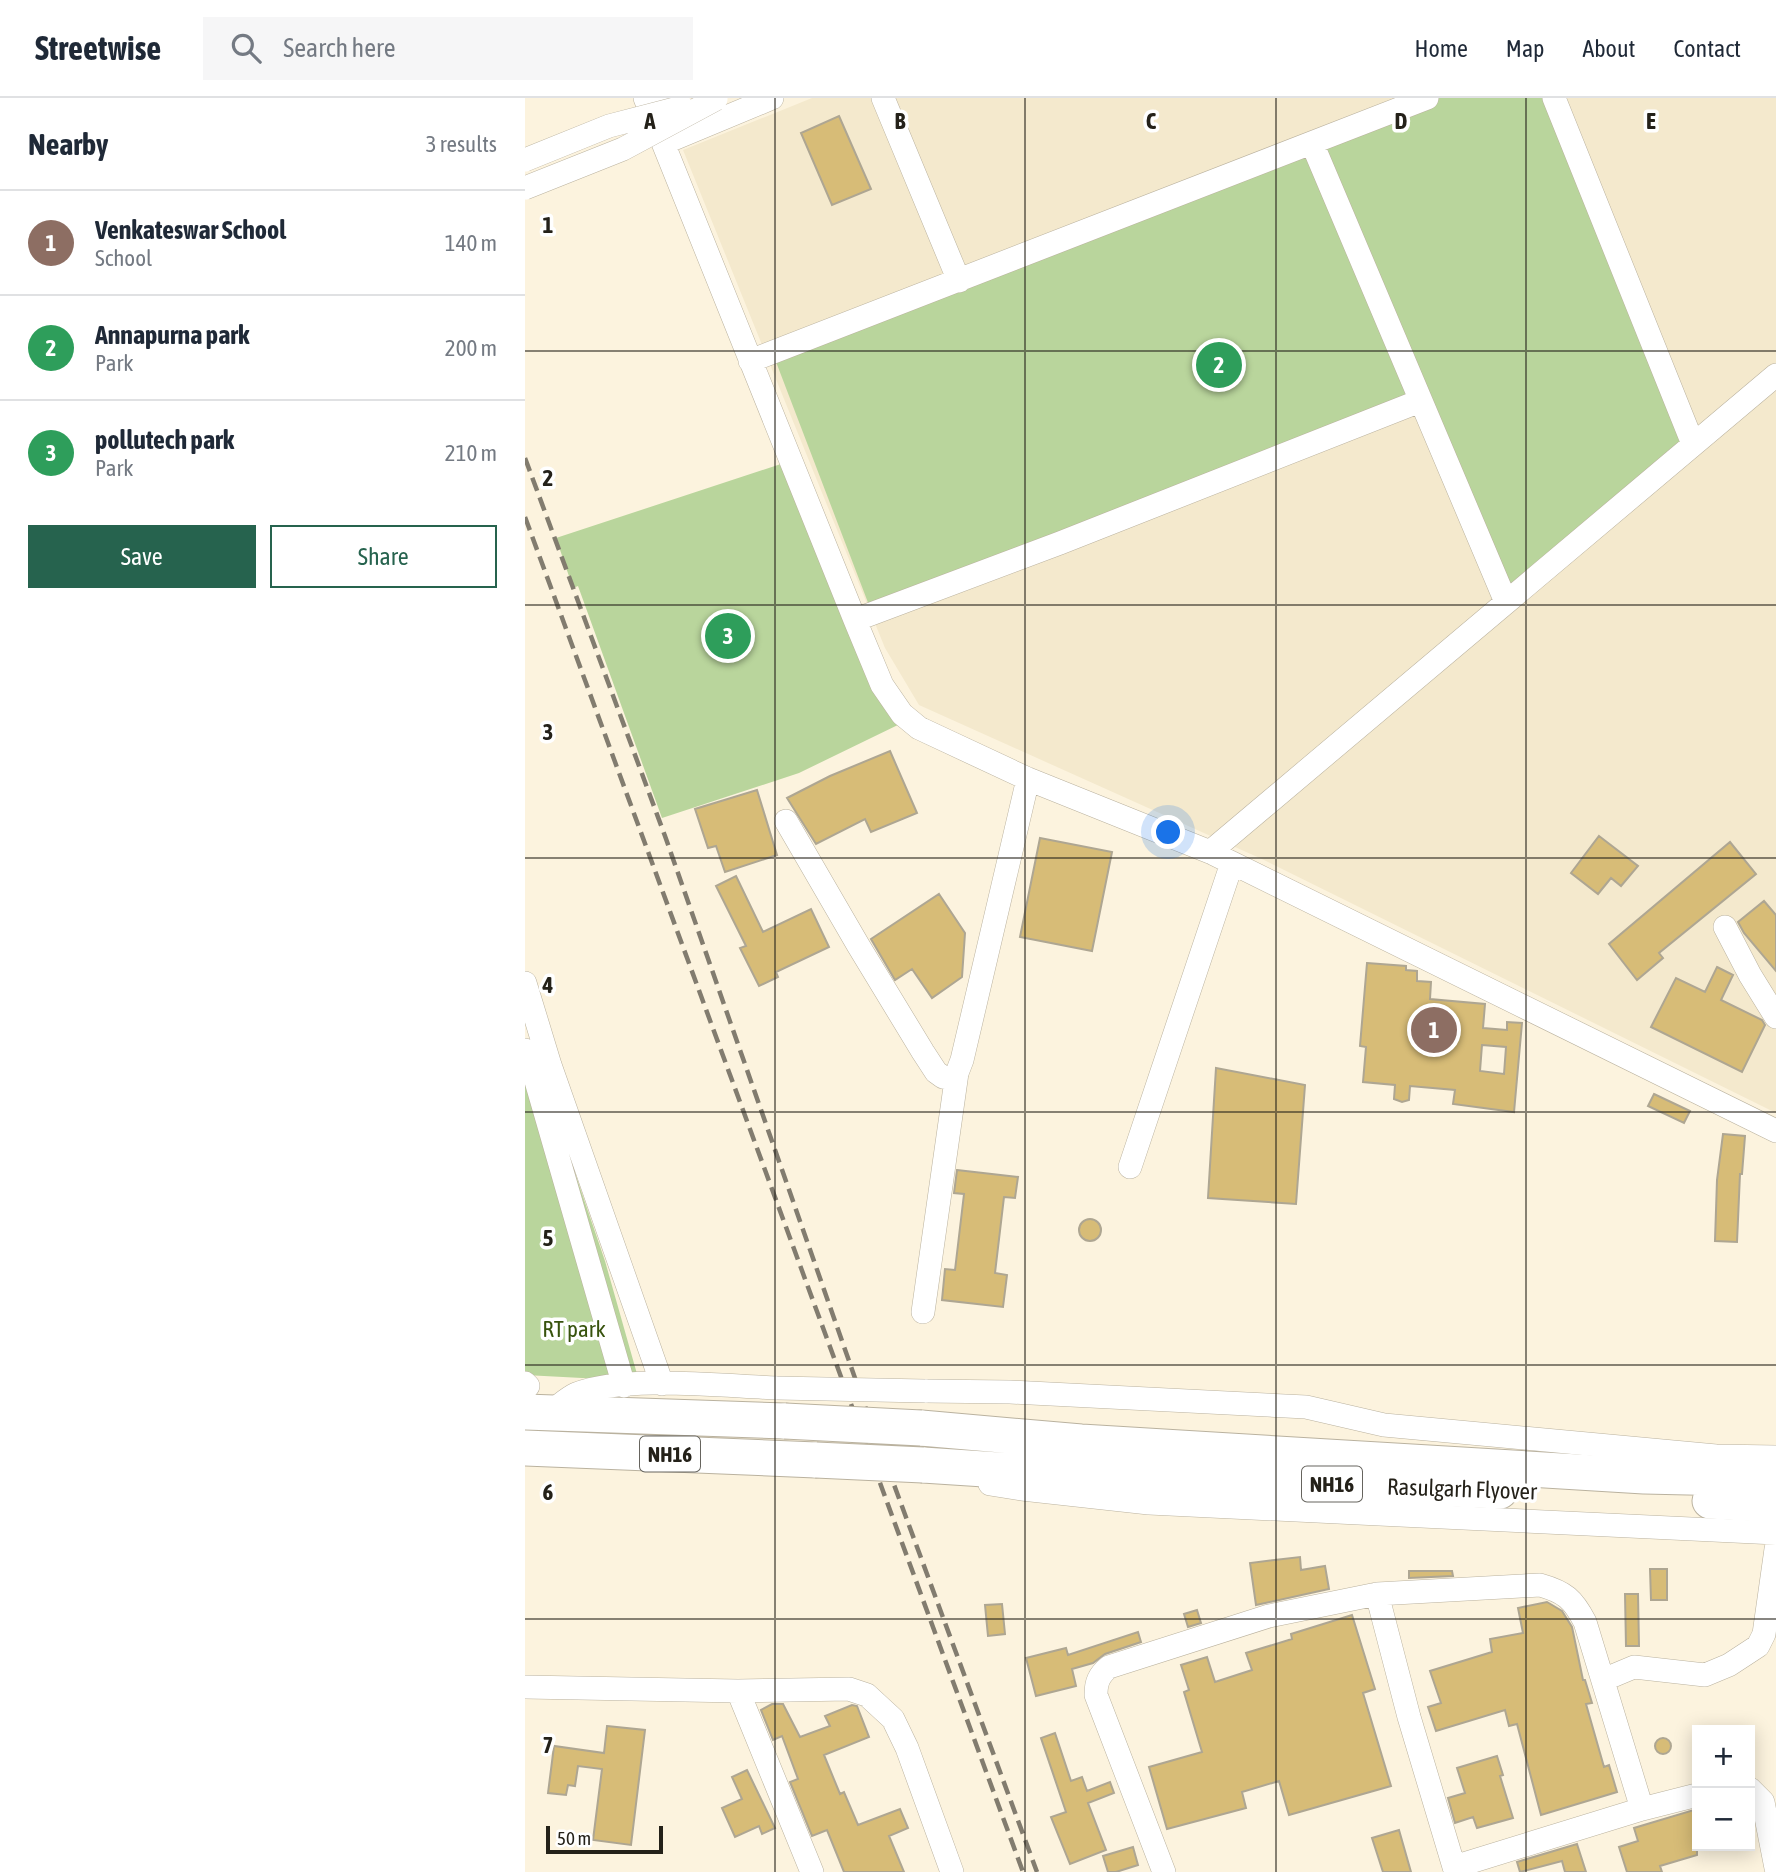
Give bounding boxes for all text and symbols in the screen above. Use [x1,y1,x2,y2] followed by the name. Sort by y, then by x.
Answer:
[203,17,693,80] search box
[35,29,161,67] text: Streetwise
[227,29,265,67] icon: search
[283,33,396,63] text: Search here
[1414,35,1468,62] text: Home
[1506,35,1544,62] text: Map
[1582,35,1635,62] text: About
[1673,35,1741,62] text: Contact
[643,108,656,134] text: A
[895,108,906,134] text: B
[1146,108,1157,134] text: C
[1395,108,1408,134] text: D
[1646,108,1656,134] text: E
[28,127,108,161] text: Nearby
[426,131,497,157] text: 3 results
[543,212,554,238] text: 1
[95,215,286,245] text: Venkateswar School
[46,230,56,256] text: 1
[445,230,497,256] text: 140 m
[95,245,152,271] text: School
[95,320,249,350] text: Annapurna park
[46,335,56,361] text: 2
[445,335,497,361] text: 200 m
[1196,339,1242,391] pin: 2
[95,350,133,376] text: Park
[95,425,234,455] text: pollutech park
[46,440,56,466] text: 3
[445,440,497,466] text: 210 m
[95,455,133,481] text: Park
[543,465,553,491] text: 2
[28,525,256,588] button: Save
[270,525,497,588] button: Share
[705,610,751,662] pin: 3
[543,719,553,745] text: 3
[1151,815,1185,849] your location
[542,972,554,998] text: 4
[1411,1004,1457,1056] pin: 1
[543,1225,554,1251] text: 5
[542,1316,606,1342] park label: RT park
[640,1436,700,1472] road number: NH16
[1302,1466,1362,1502] road number: NH16
[1387,1473,1539,1505] street label: Rasulgarh Flyover
[543,1479,554,1505] text: 6
[1692,1725,1755,1851] map controls
[1692,1725,1755,1788] button: +
[543,1732,553,1758] text: 7
[1692,1788,1755,1851] button: −
[546,1823,663,1855] scale bar
[557,1827,591,1849] text: 50 m

